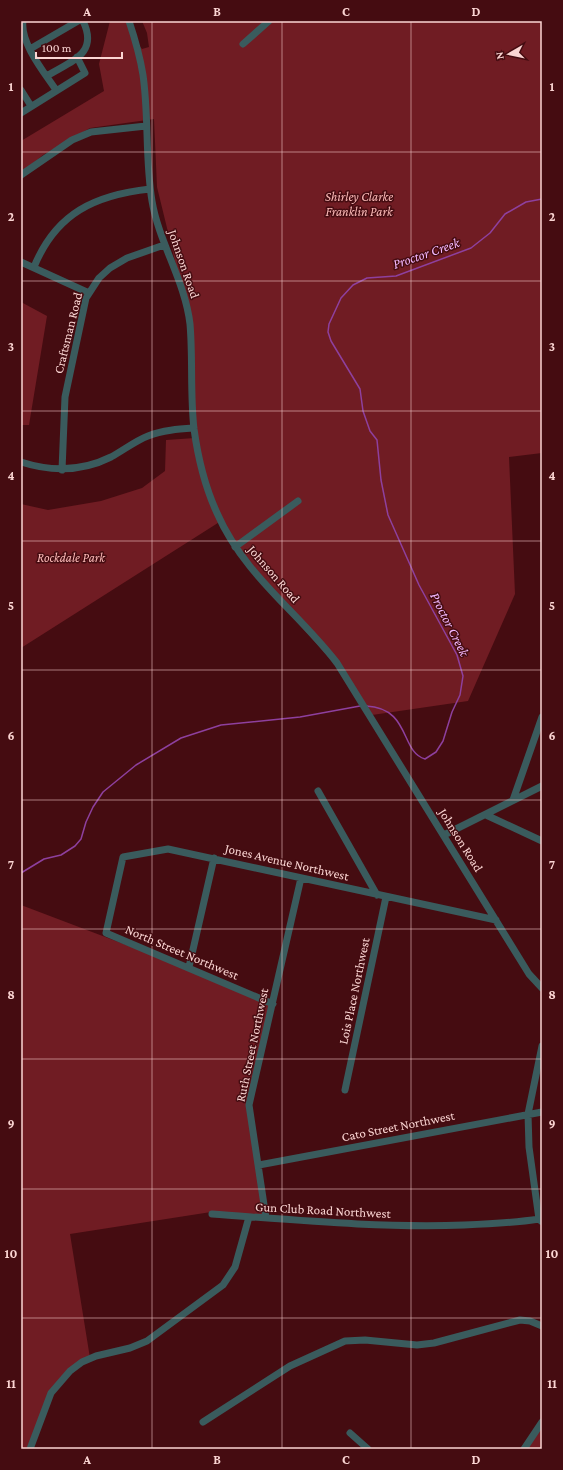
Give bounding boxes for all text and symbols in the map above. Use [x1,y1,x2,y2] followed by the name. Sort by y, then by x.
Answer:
[82,4,91,19] text: A
[213,4,221,19] text: B
[342,4,350,19] text: C
[472,4,481,19] text: D
[36,34,122,60] scale bar
[489,34,529,74] north arrow
[42,41,72,55] text: 100 m
[493,50,506,60] text: N
[9,79,14,94] text: 1
[550,79,555,94] text: 1
[325,189,394,219] park label: Shirley Clarke Franklin Park
[8,209,15,224] text: 2
[549,209,556,224] text: 2
[165,227,203,300] street label: Johnson Road
[390,234,462,272] water label: Proctor Creek
[51,291,85,375] street label: Craftsman Road
[8,339,14,354] text: 3
[549,339,555,354] text: 3
[7,468,15,483] text: 4
[548,468,556,483] text: 4
[244,541,303,606] street label: Johnson Road
[37,550,106,565] park label: Rockdale Park
[427,589,473,659] water label: Proctor Creek
[8,598,14,613] text: 5
[549,598,555,613] text: 5
[7,728,15,743] text: 6
[548,728,556,743] text: 6
[435,805,486,874] street label: Johnson Road
[223,840,351,884] street label: Jones Avenue Northwest
[8,857,14,872] text: 7
[549,857,555,872] text: 7
[123,921,241,983] street label: North Street Northwest
[335,936,373,1046] street label: Lois Place Northwest
[233,986,272,1103] street label: Ruth Street Northwest
[7,987,15,1002] text: 8
[548,987,556,1002] text: 8
[340,1108,457,1144] street label: Cato Street Northwest
[7,1116,15,1131] text: 9
[548,1116,556,1131] text: 9
[255,1199,392,1221] street label: Gun Club Road Northwest
[5,1246,17,1261] text: 10
[546,1246,558,1261] text: 10
[6,1376,16,1391] text: 11
[547,1376,557,1391] text: 11
[82,1452,91,1467] text: A
[213,1452,221,1467] text: B
[342,1452,350,1467] text: C
[472,1452,481,1467] text: D

